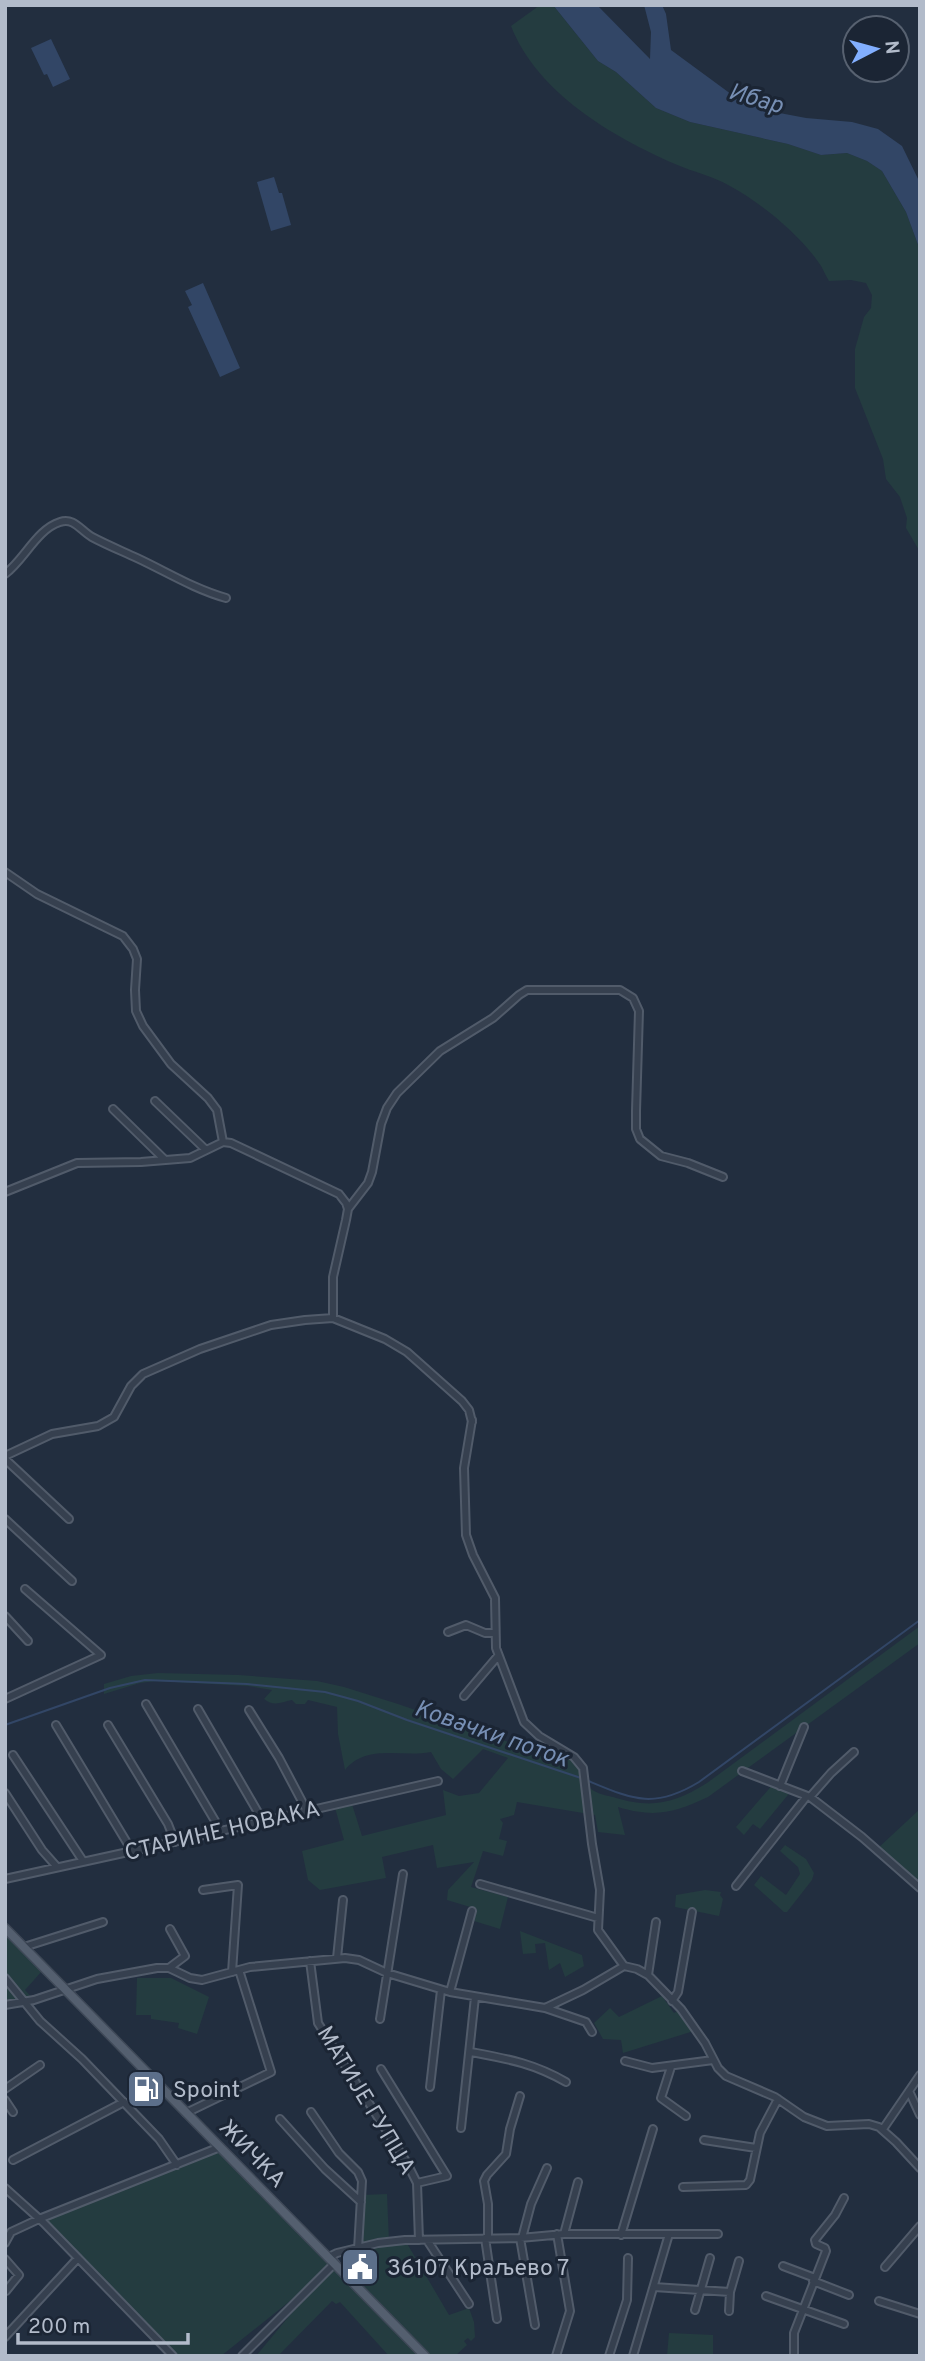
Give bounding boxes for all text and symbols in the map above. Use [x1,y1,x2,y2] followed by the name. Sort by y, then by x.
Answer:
[841,14,911,84] north arrow
[878,39,904,55] text: N
[725,78,787,122] water label: Ибар
[410,1694,573,1775] water label: Ковачки поток
[122,1796,323,1869] street label: СТАРИНЕ НОВАКА
[309,2021,421,2181] street label: МАТИЈЕ ГУПЦА
[125,2068,167,2110] fuel station icon: Spoint
[173,2077,240,2106] place label: Spoint
[211,2114,291,2195] street label: ЖИЧКА
[339,2246,381,2288] public building icon: 36107 Краљево 7
[387,2255,569,2284] place label: 36107 Краљево 7
[18,2302,187,2346] scale bar
[28,2314,90,2341] text: 200 m

